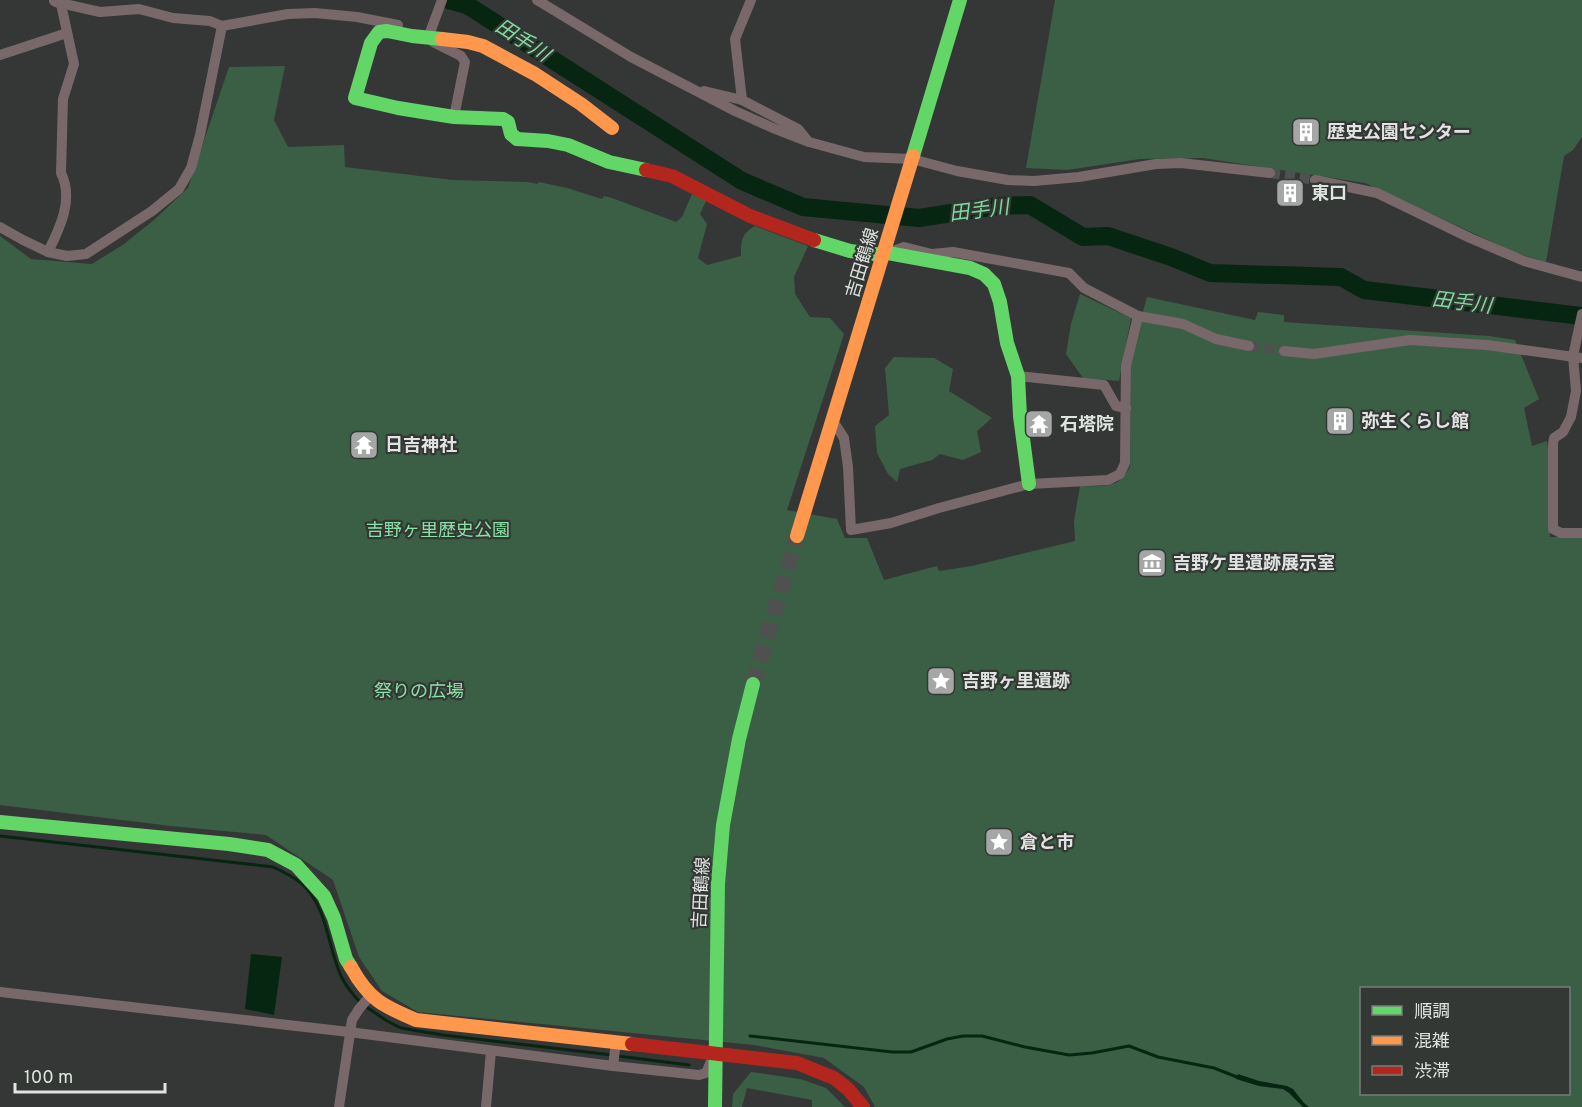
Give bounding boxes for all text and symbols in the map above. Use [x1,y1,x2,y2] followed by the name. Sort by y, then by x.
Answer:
[490,14,556,70] water label: 田手川
[1290,116,1322,148] building icon: 歴史公園センター
[1327,122,1471,145] place label: 歴史公園センター
[1274,177,1306,209] building icon: 東口
[1311,183,1347,206] place label: 東口
[948,195,1013,229] water label: 田手川
[842,226,885,301] street label: 吉田鶴線
[1430,287,1495,321] water label: 田手川
[1324,405,1356,437] building icon: 弥生くらし館
[1023,408,1055,440] temple icon: 石塔院
[1361,411,1469,434] place label: 弥生くらし館
[1060,414,1114,437] place label: 石塔院
[348,429,380,461] temple icon: 日吉神社
[385,435,457,458] place label: 日吉神社
[366,520,510,543] park label: 吉野ヶ里歴史公園
[1136,547,1168,579] museum icon: 吉野ケ里遺跡展示室
[1173,553,1335,576] place label: 吉野ケ里遺跡展示室
[925,665,957,697] place icon: 吉野ヶ里遺跡
[962,671,1070,694] place label: 吉野ヶ里遺跡
[374,681,464,704] park label: 祭りの広場
[983,826,1015,858] place icon: 倉と市
[1020,832,1074,855] place label: 倉と市
[689,857,716,930] street label: 吉田鶴線
[1360,987,1570,1095] legend
[1414,1001,1450,1024] text: 順調
[1414,1031,1450,1054] text: 混雑
[15,1056,165,1094] scale bar
[1414,1061,1450,1084] text: 渋滞
[24,1067,73,1090] text: 100 m

